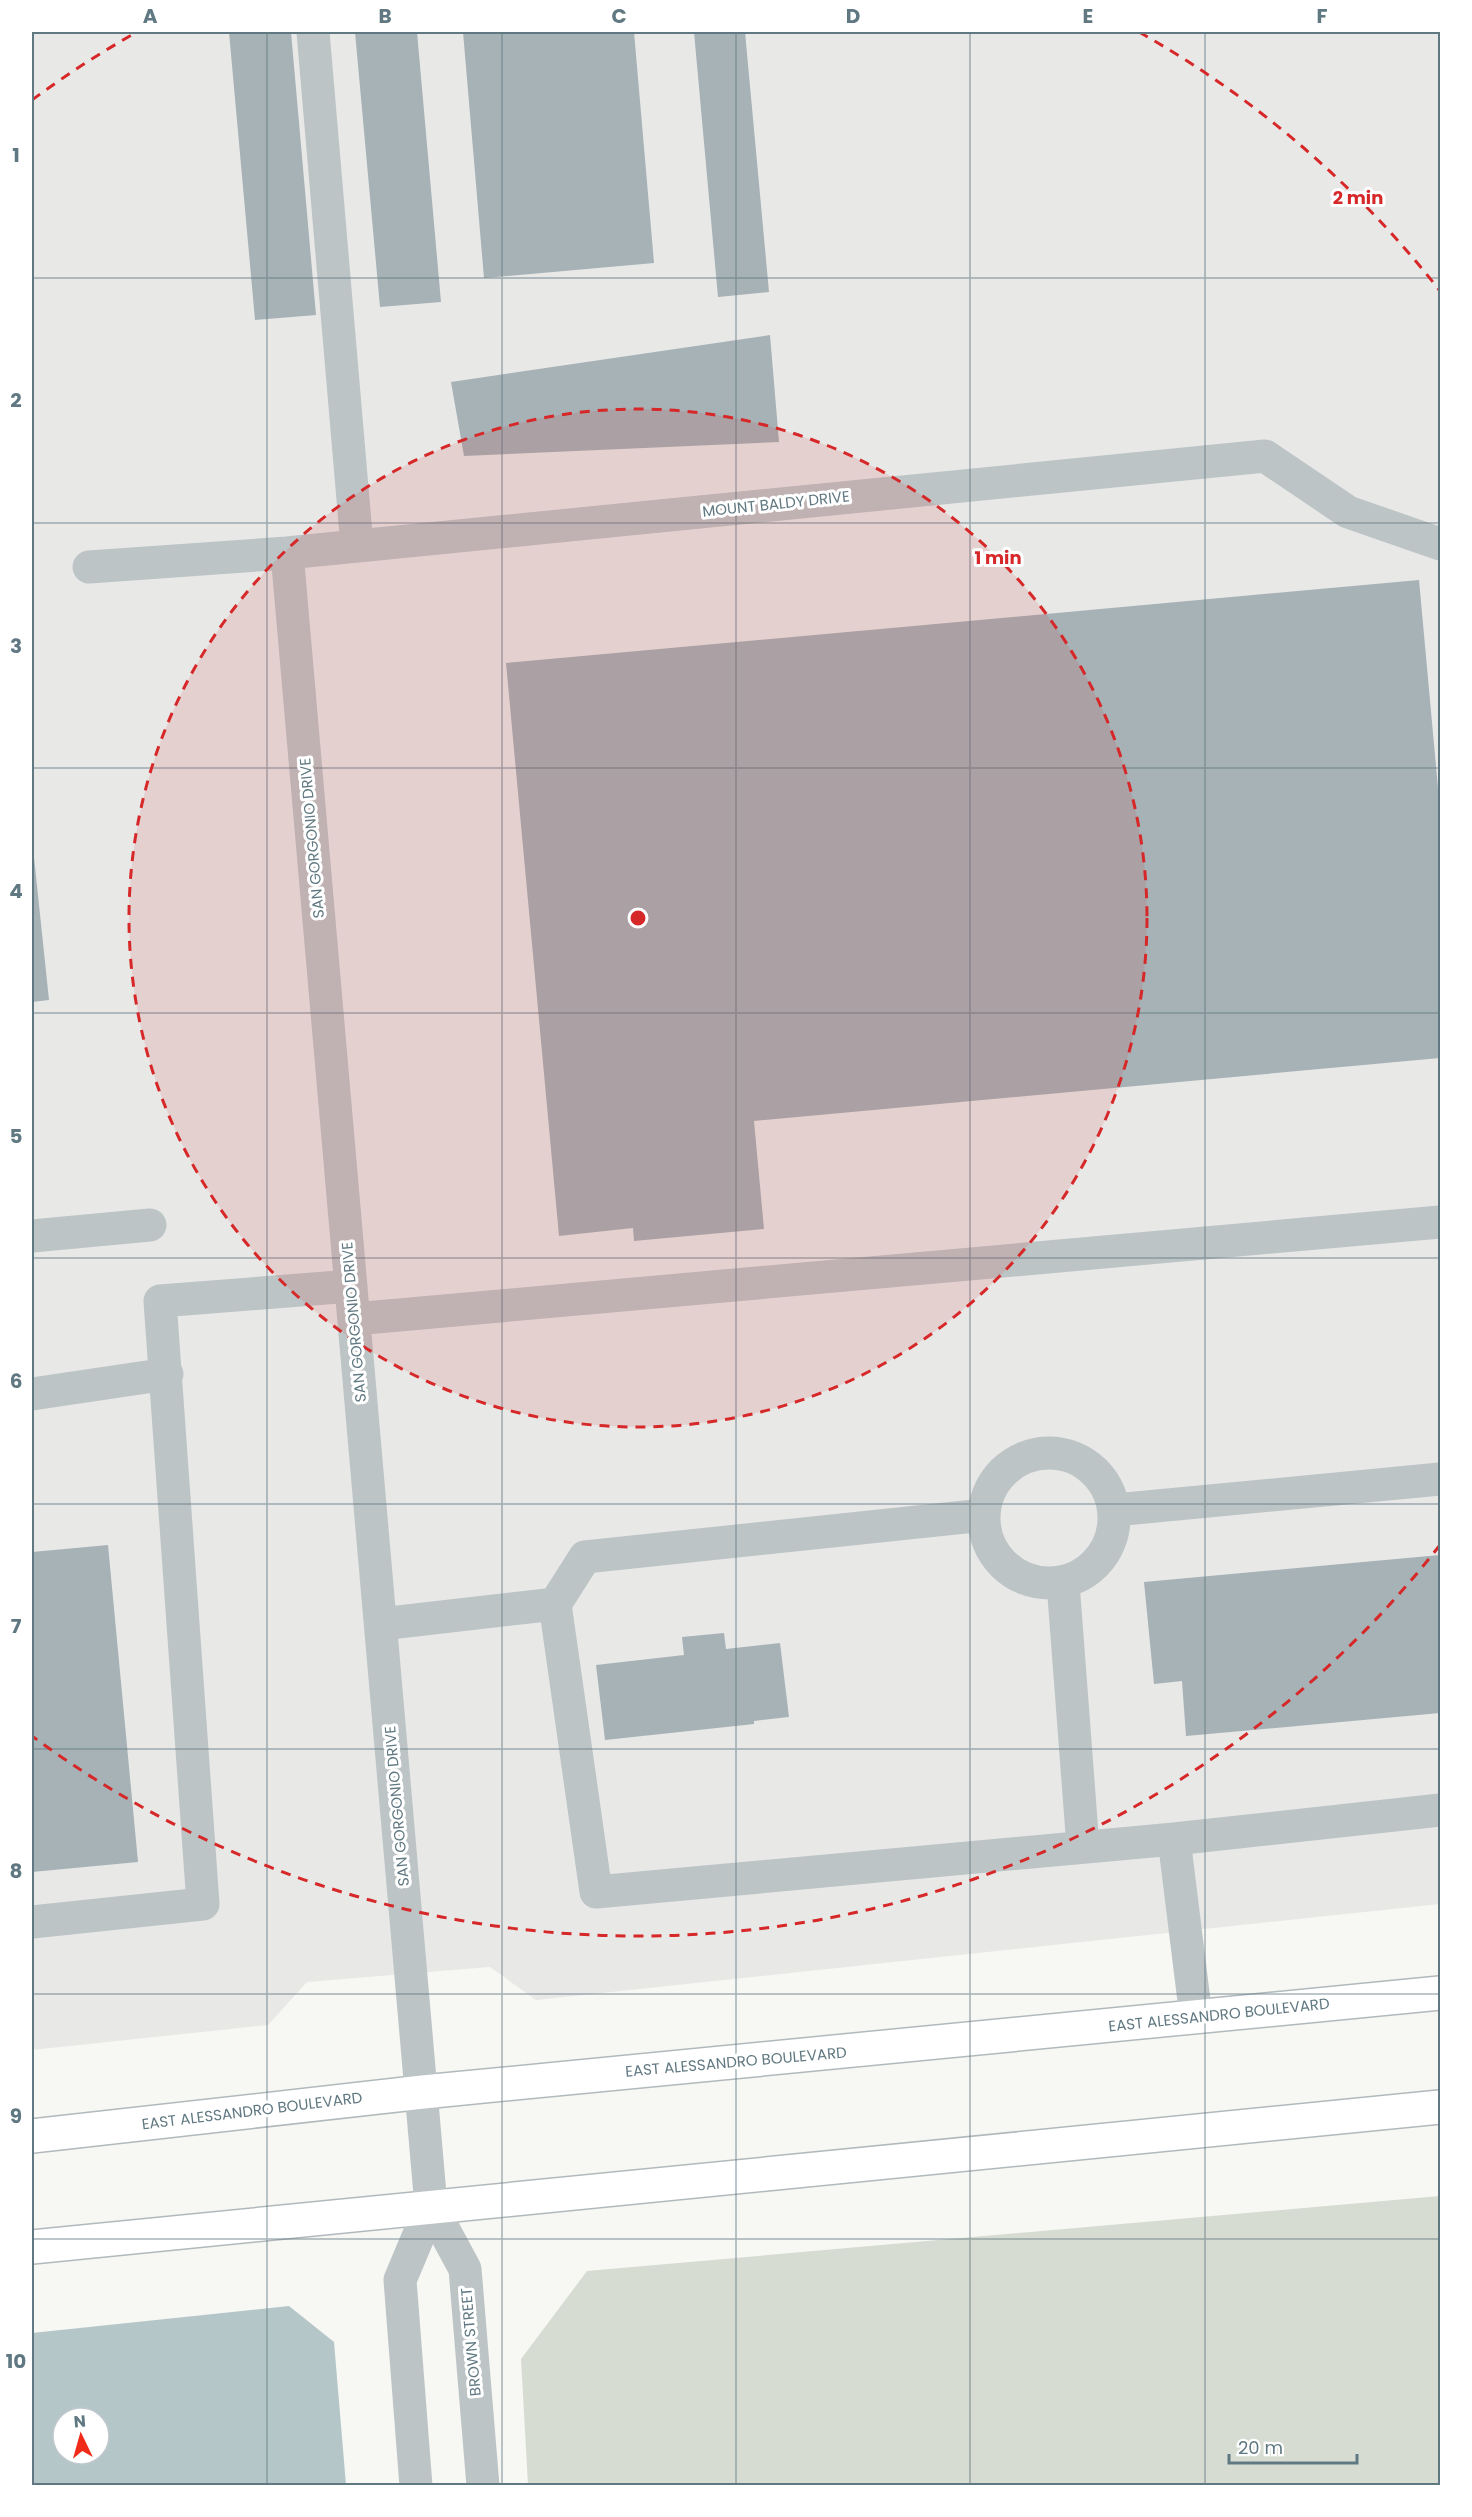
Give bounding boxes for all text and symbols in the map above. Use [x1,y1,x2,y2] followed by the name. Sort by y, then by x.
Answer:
[143,2,158,30] text: A
[378,2,392,30] text: B
[611,2,627,30] text: C
[846,2,860,30] text: D
[1083,2,1093,30] text: E
[1317,2,1328,30] text: F
[12,141,20,169] text: 1
[1333,185,1383,210] text: 2 min
[10,386,22,414] text: 2
[701,485,851,522] street label: MOUNT BALDY DRIVE
[974,545,1022,570] text: 1 min
[10,632,22,660] text: 3
[294,757,329,919] street label: SAN GORGONIO DRIVE
[9,877,23,905] text: 4
[628,908,648,928] centre of rings
[10,1122,23,1150] text: 5
[336,1241,371,1403] street label: SAN GORGONIO DRIVE
[10,1367,22,1395] text: 6
[11,1612,22,1640] text: 7
[379,1725,414,1887] street label: SAN GORGONIO DRIVE
[10,1857,22,1885] text: 8
[1107,1992,1330,2037] street label: EAST ALESSANDRO BOULEVARD
[624,2041,847,2082] street label: EAST ALESSANDRO BOULEVARD
[140,2087,363,2134] street label: EAST ALESSANDRO BOULEVARD
[10,2102,22,2130] text: 9
[455,2287,486,2397] street label: BROWN STREET
[6,2347,26,2375] text: 10
[51,2406,111,2466] north arrow
[73,2410,87,2434] text: N
[1229,2427,1356,2465] scale bar
[1238,2435,1283,2460] text: 20 m

